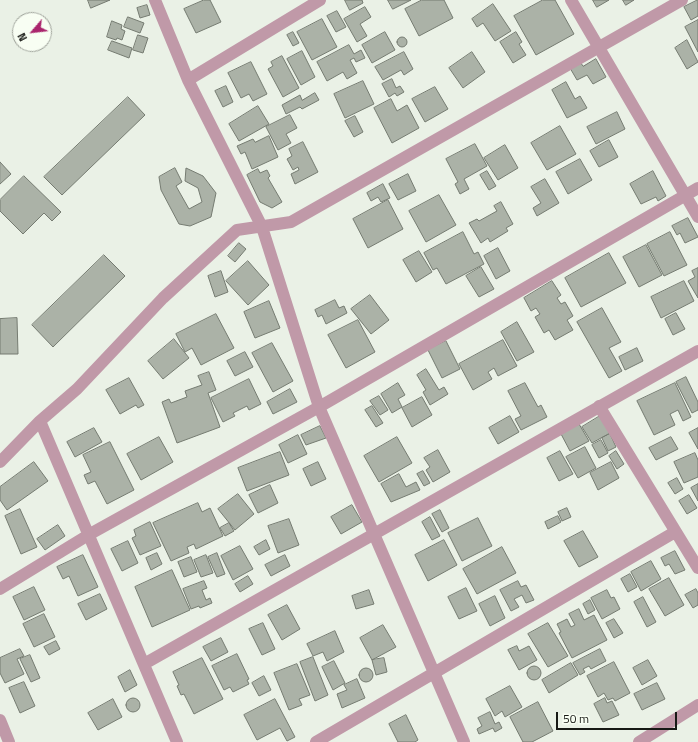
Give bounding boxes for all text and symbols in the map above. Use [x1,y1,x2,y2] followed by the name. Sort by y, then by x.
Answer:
[12,12,52,52] north arrow
[13,30,31,44] text: N
[558,704,679,730] scale bar
[563,709,589,728] text: 50 m

